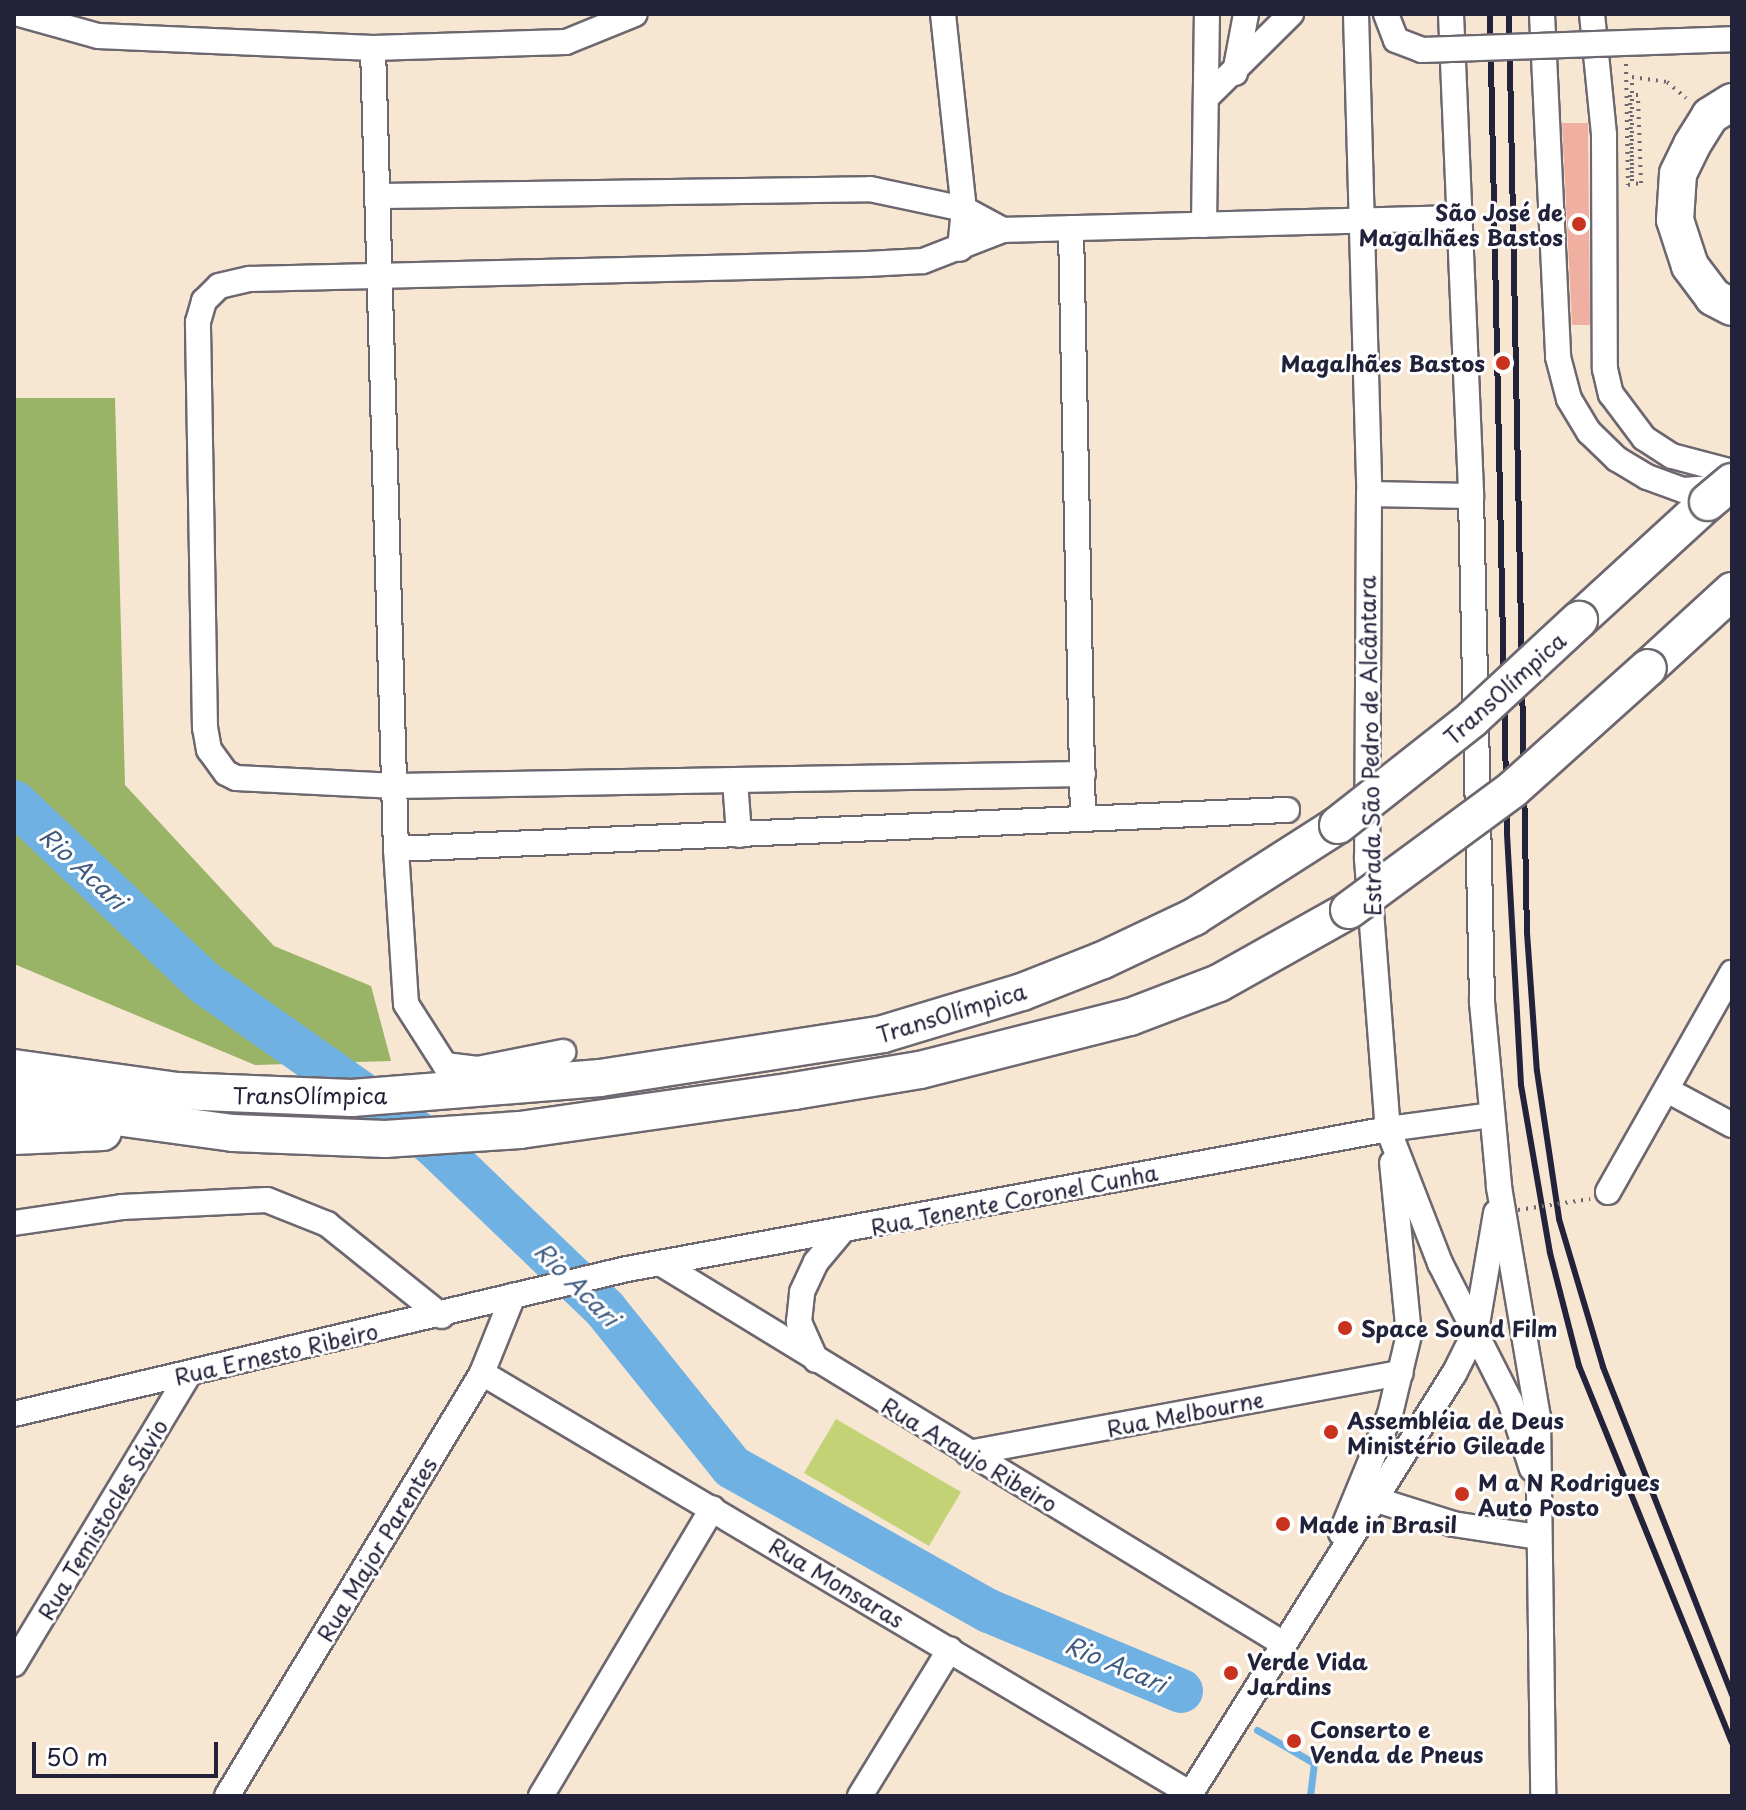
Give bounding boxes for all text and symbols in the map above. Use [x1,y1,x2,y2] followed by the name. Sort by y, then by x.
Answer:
[1359,198,1563,250] place label: São José de Magalhães Bastos
[1570,215,1588,233] marker: São José de Magalhães Bastos
[1281,350,1485,376] place label: Magalhães Bastos
[1492,352,1514,374] marker: Magalhães Bastos
[1353,575,1385,917] street label: Estrada São Pedro de Alcântara
[1438,626,1570,750] street label: TransOlímpica
[34,821,132,915] water label: Rio Acari
[873,977,1029,1047] street label: TransOlímpica
[233,1082,387,1108] street label: TransOlímpica
[867,1158,1161,1240] street label: Rua Tenente Coronel Cunha
[528,1235,626,1333] water label: Rio Acari
[1361,1315,1557,1341] place label: Space Sound Film
[171,1317,381,1389] street label: Rua Ernesto Ribeiro
[1336,1319,1354,1337] marker: Space Sound Film
[1103,1385,1267,1441] street label: Rua Melbourne
[877,1391,1063,1517] street label: Rua Araujo Ribeiro
[1347,1406,1563,1458] place label: Assembléia de Deus Ministério Gileade
[31,1413,173,1625] street label: Rua Temistocles Sávio
[1322,1423,1340,1441] marker: Assembléia de Deus Ministério Gileade
[311,1452,441,1646] street label: Rua Major Parentes
[1478,1468,1660,1520] place label: M a N Rodrigues Auto Posto
[1453,1485,1471,1503] marker: M a N Rodrigues Auto Posto
[1299,1511,1459,1537] place label: Made in Brasil
[1274,1515,1292,1533] marker: Made in Brasil
[765,1531,909,1633] street label: Rua Monsaras
[1060,1630,1172,1698] water label: Rio Acari
[1247,1647,1366,1698] place label: Verde Vida Jardins
[1222,1664,1240,1682] marker: Verde Vida Jardins
[1310,1715,1481,1766] place label: Conserto e Venda de Pneus
[36,1726,222,1776] scale bar
[1285,1732,1303,1750] marker: Conserto e Venda de Pneus
[46,1738,108,1774] text: 50 m

